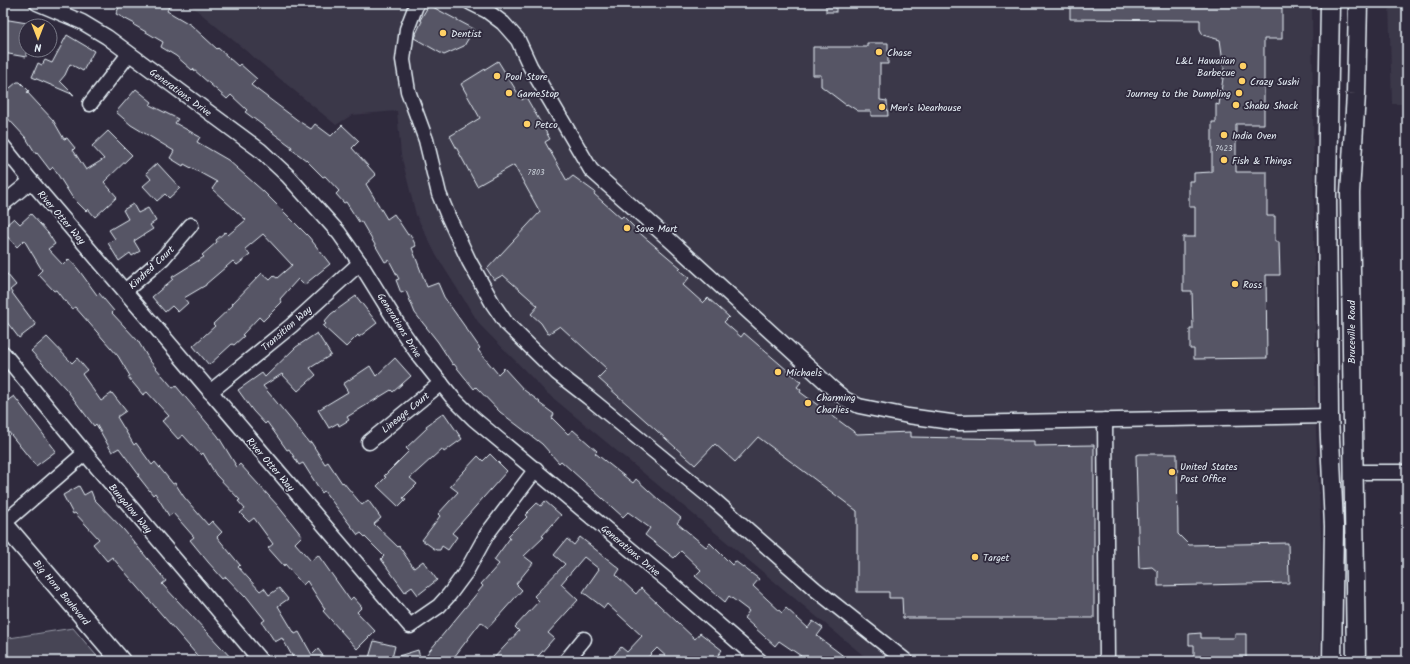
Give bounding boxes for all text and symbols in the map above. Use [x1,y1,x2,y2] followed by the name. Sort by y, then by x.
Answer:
[18,18,58,58] north arrow
[451,26,482,42] place label: Dentist
[438,28,448,38] marker: Dentist
[34,38,41,56] text: N
[887,45,912,61] place label: Chase
[874,47,884,57] marker: Chase
[1175,53,1235,81] place label: L&L Hawaiian Barbecue
[1238,61,1248,71] marker: L&L Hawaiian Barbecue
[146,65,215,121] street label: Generations Drive
[505,69,548,85] place label: Pool Store
[492,71,502,81] marker: Pool Store
[1250,74,1300,90] place label: Crazy Sushi
[1237,76,1247,86] marker: Crazy Sushi
[517,86,559,102] place label: GameStop
[1126,86,1231,102] place label: Journey to the Dumpling
[504,88,514,98] marker: GameStop
[1234,88,1244,98] marker: Journey to the Dumpling
[1244,98,1298,114] place label: Shabu Shack
[890,100,962,116] place label: Men's Wearhouse
[1231,100,1241,110] marker: Shabu Shack
[877,102,887,112] marker: Men's Wearhouse
[535,117,558,133] place label: Petco
[522,119,532,129] marker: Petco
[1232,128,1277,144] place label: India Oven
[1219,130,1229,140] marker: India Oven
[1215,142,1233,155] house number: 7423
[1232,153,1292,169] place label: Fish & Things
[1219,155,1229,165] marker: Fish & Things
[527,166,545,179] house number: 7803
[33,187,90,248] street label: River Otter Way
[635,221,678,237] place label: Save Mart
[622,223,632,233] marker: Save Mart
[125,242,178,293] street label: Kindred Court
[1243,277,1263,293] place label: Ross
[1230,279,1240,289] marker: Ross
[373,290,426,361] street label: Generations Drive
[1344,299,1360,364] street label: Bruceville Road
[258,302,316,355] street label: Transition Way
[786,365,823,381] place label: Michaels
[773,367,783,377] marker: Michaels
[378,388,433,437] street label: Lineage Court
[816,390,856,418] place label: Charming Charlies
[803,398,813,408] marker: Charming Charlies
[242,434,299,495] street label: River Otter Way
[1180,459,1238,487] place label: United States Post Office
[1167,467,1177,477] marker: United States Post Office
[105,480,156,537] street label: Bungalow Way
[597,521,664,581] street label: Generations Drive
[983,550,1010,566] place label: Target
[970,552,980,562] marker: Target
[29,556,94,630] street label: Big Horn Boulevard

